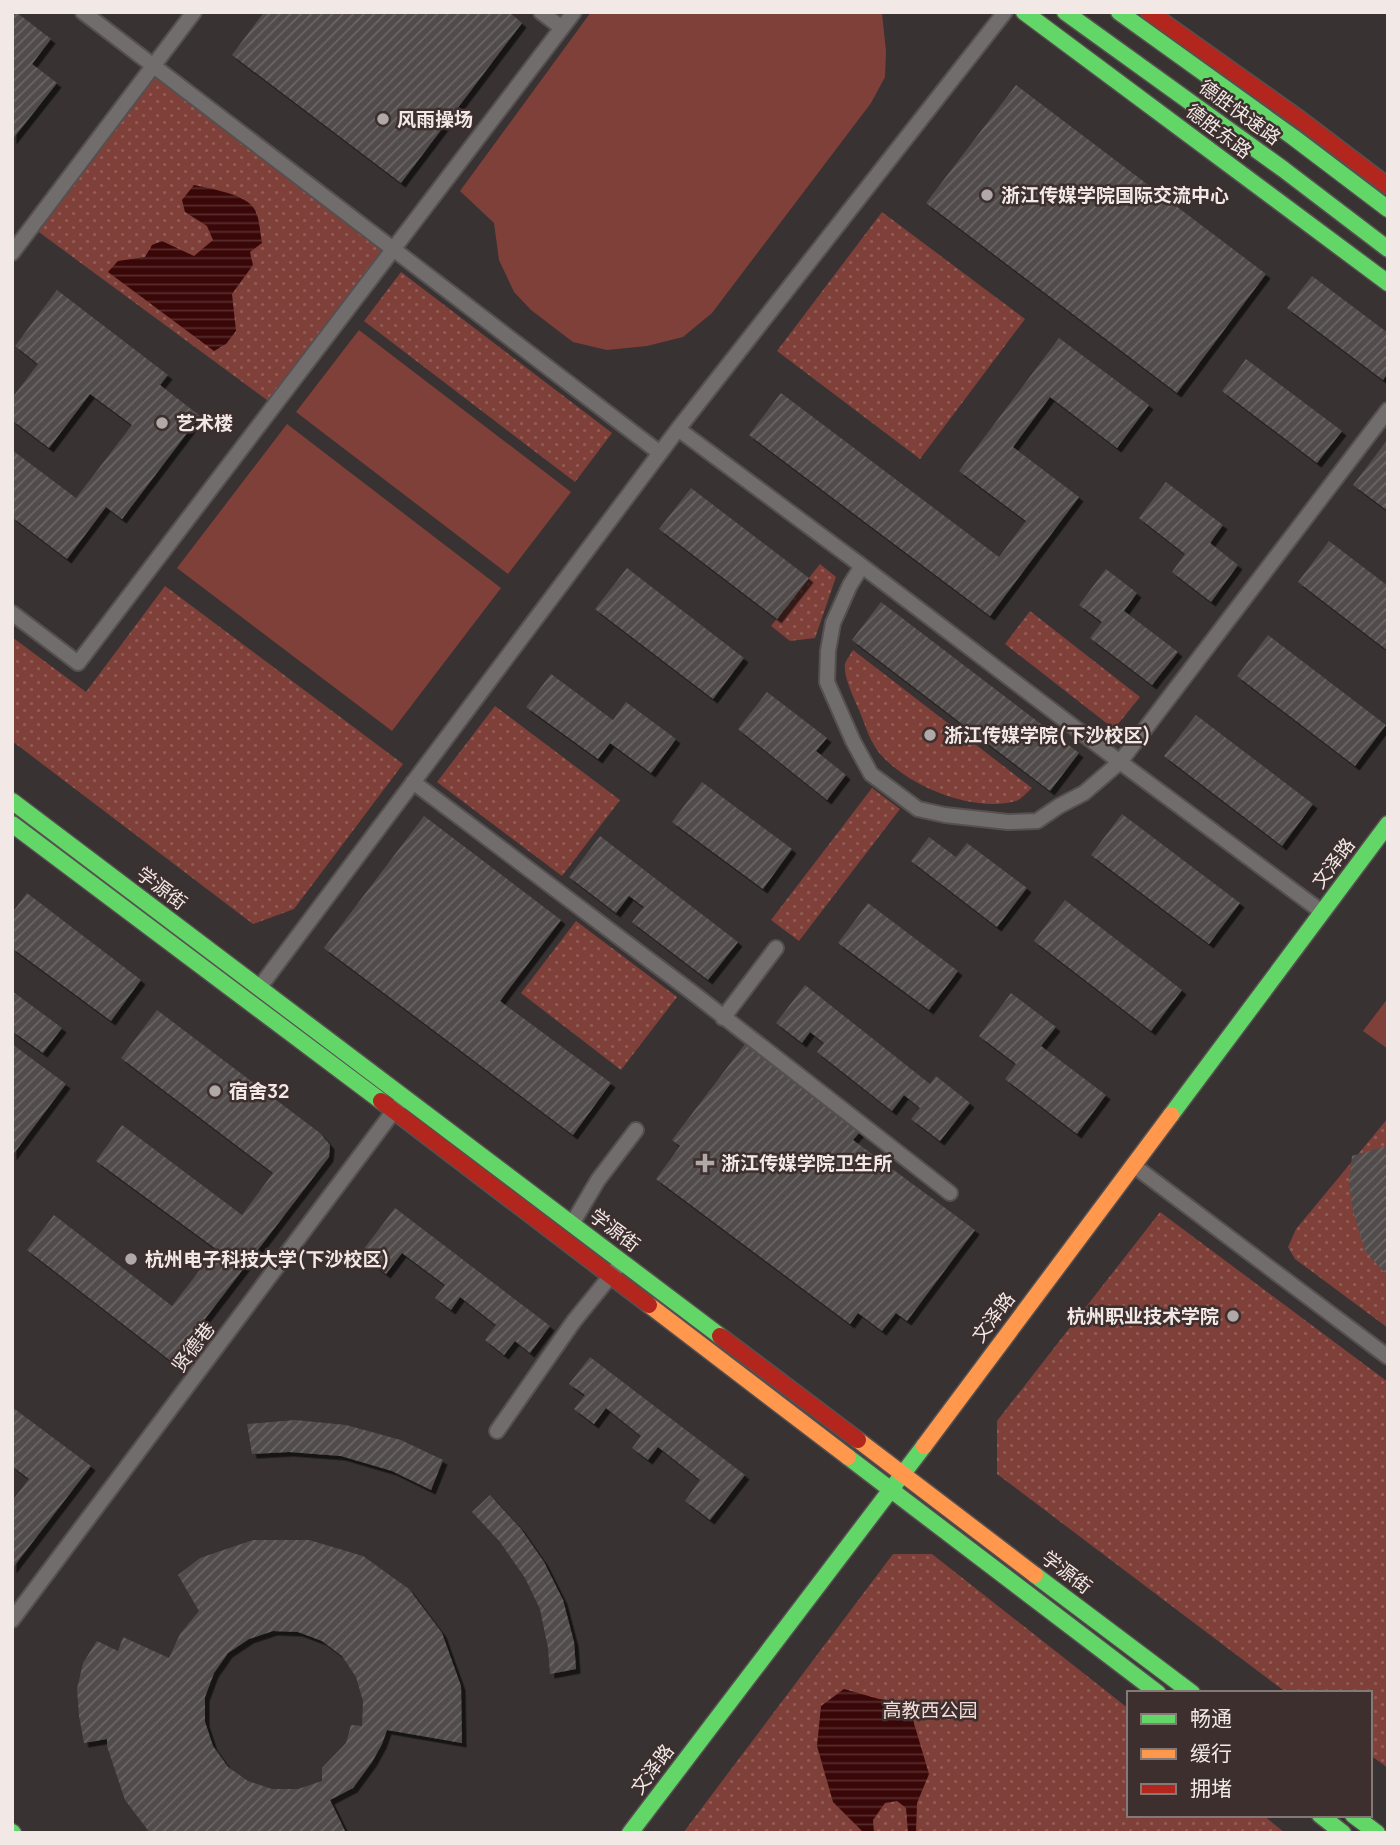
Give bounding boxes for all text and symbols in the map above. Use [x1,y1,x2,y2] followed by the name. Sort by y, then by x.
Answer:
[1194,74,1286,150] street label: 德胜快速路
[1181,98,1257,164] street label: 德胜东路
[397,106,473,132] place label: 风雨操场
[375,111,391,127] marker: 风雨操场
[1001,182,1229,208] place label: 浙江传媒学院国际交流中心
[979,187,995,203] marker: 浙江传媒学院国际交流中心
[176,410,233,436] place label: 艺术楼
[154,415,170,431] marker: 艺术楼
[944,722,1151,748] place label: 浙江传媒学院(下沙校区)
[922,727,938,743] marker: 浙江传媒学院(下沙校区)
[1305,832,1361,894] street label: 文泽路
[131,860,193,916] street label: 学源街
[229,1078,289,1104] place label: 宿舍32
[207,1083,223,1099] marker: 宿舍32
[721,1150,892,1176] place label: 浙江传媒学院卫生所
[695,1153,715,1173] marker: 浙江传媒学院卫生所
[584,1202,646,1258] street label: 学源街
[145,1246,390,1272] place label: 杭州电子科技大学(下沙校区)
[123,1251,139,1267] marker: 杭州电子科技大学(下沙校区)
[965,1286,1021,1348] street label: 文泽路
[1067,1303,1219,1329] place label: 杭州职业技术学院
[1225,1308,1241,1324] marker: 杭州职业技术学院
[165,1316,221,1378] street label: 贤德巷
[1036,1544,1098,1600] street label: 学源街
[1127,1691,1372,1817] legend
[882,1697,978,1723] park label: 高教西公园
[1190,1704,1232,1732] text: 畅通
[624,1738,680,1800] street label: 文泽路
[1190,1739,1232,1767] text: 缓行
[1190,1774,1232,1802] text: 拥堵

